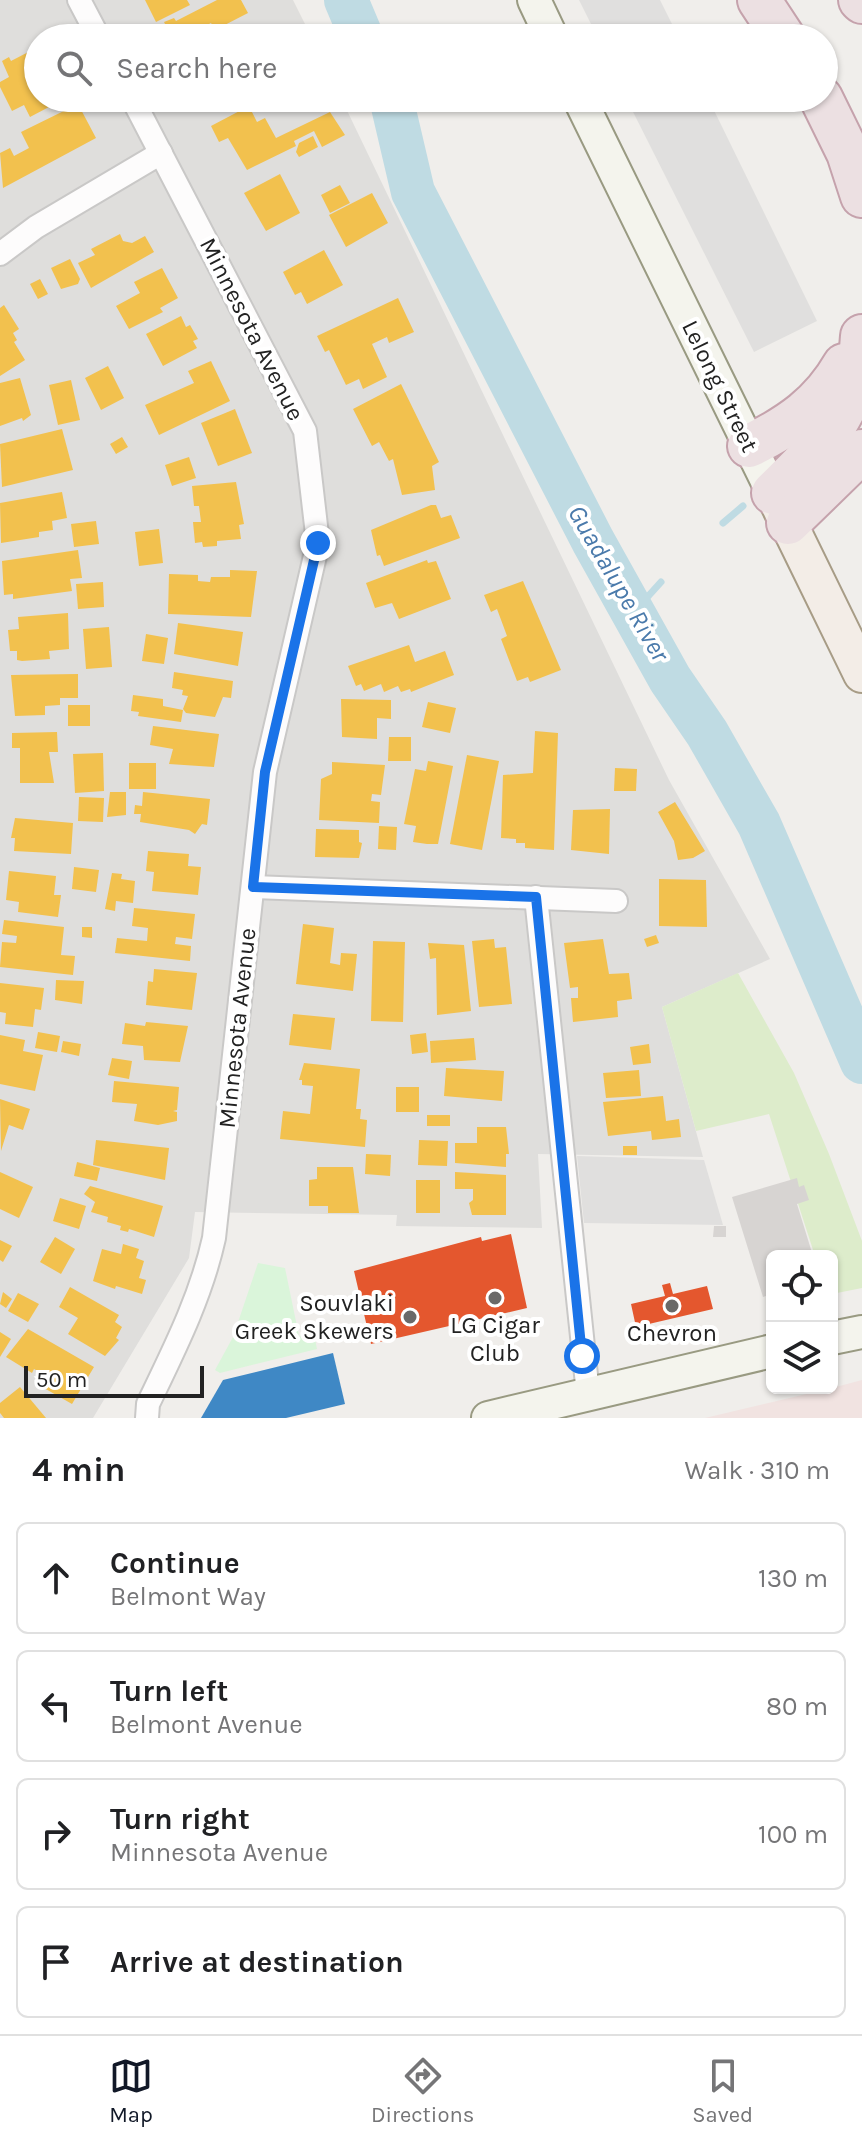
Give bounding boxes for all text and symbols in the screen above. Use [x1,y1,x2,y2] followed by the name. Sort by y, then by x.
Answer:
[24,24,838,112] search box
[52,46,96,90] icon: search
[116,50,277,86] text: Search here
[194,233,310,425] street label: Minnesota Avenue
[676,316,764,456] street label: Lelong Street
[561,499,676,668] water label: Guadalupe River
[300,525,336,561] route end
[213,926,261,1130] street label: Minnesota Avenue
[766,1250,838,1394] map controls
[766,1250,838,1322] button: locate
[235,1289,394,1345] place label: Souvlaki Greek Skewers
[486,1289,504,1307] marker: LG Cigar Club
[663,1297,681,1315] marker: Chevron
[401,1308,419,1326] marker: Souvlaki Greek Skewers
[450,1311,540,1367] place label: LG Cigar Club
[627,1319,717,1347] place label: Chevron
[766,1322,838,1394] button: layers
[564,1338,600,1374] route start
[24,1362,204,1398] scale bar
[36,1367,87,1393] text: 50 m
[32,1450,125,1490] text: 4 min
[684,1455,830,1486] text: Walk · 310 m
[110,1545,240,1581] text: Continue
[34,1556,78,1600] icon: ahead
[758,1563,828,1594] text: 130 m
[110,1581,266,1612] text: Belmont Way
[110,1673,228,1709] text: Turn left
[34,1684,78,1728] icon: left
[766,1691,828,1722] text: 80 m
[110,1709,303,1740] text: Belmont Avenue
[110,1801,250,1837] text: Turn right
[34,1812,78,1856] icon: right
[758,1819,828,1850] text: 100 m
[110,1837,328,1868] text: Minnesota Avenue
[34,1940,78,1984] icon: arrive
[110,1944,404,1980] text: Arrive at destination
[109,2054,153,2128] tab: Map
[371,2054,474,2128] tab: Directions
[692,2054,753,2128] tab: Saved

